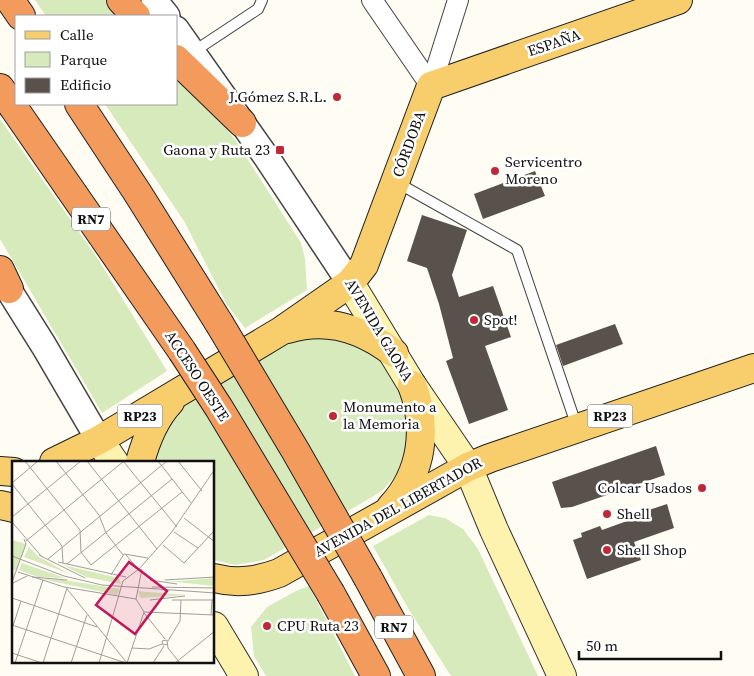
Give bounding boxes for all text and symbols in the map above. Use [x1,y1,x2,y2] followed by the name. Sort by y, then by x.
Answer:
[15,15,178,105] legend
[60,24,94,45] text: Calle
[525,24,583,61] street label: ESPAÑA
[60,49,108,70] text: Parque
[60,74,111,95] text: Edificio
[228,86,327,107] place label: J.Gómez S.R.L.
[331,91,343,103] marker: J.Gómez S.R.L.
[387,108,430,180] street label: CÓRDOBA
[163,139,270,160] place label: Gaona y Ruta 23
[274,144,286,156] marker: Gaona y Ruta 23
[505,151,582,189] place label: Servicentro Moreno
[489,165,501,177] marker: Servicentro Moreno
[72,208,110,230] road number: RN7
[340,274,419,385] street label: AVENIDA GAONA
[484,309,518,330] place label: Spot!
[468,314,480,326] marker: Spot!
[160,326,235,425] street label: ACCESO OESTE
[343,396,437,434] place label: Monumento a la Memoria
[118,404,162,428] road number: RP23
[588,404,632,428] road number: RP23
[327,410,339,422] marker: Monumento a la Memoria
[310,451,486,562] street label: AVENIDA DEL LIBERTADOR
[12,461,215,664] inset map
[598,477,692,498] place label: Colcar Usados
[696,482,708,494] marker: Colcar Usados
[617,503,651,524] place label: Shell
[601,508,613,520] marker: Shell
[617,539,687,560] place label: Shell Shop
[601,544,613,556] marker: Shell Shop
[277,615,359,636] place label: CPU Ruta 23
[375,616,413,638] road number: RN7
[261,620,273,632] marker: CPU Ruta 23
[579,628,722,660] scale bar
[586,635,618,656] text: 50 m

